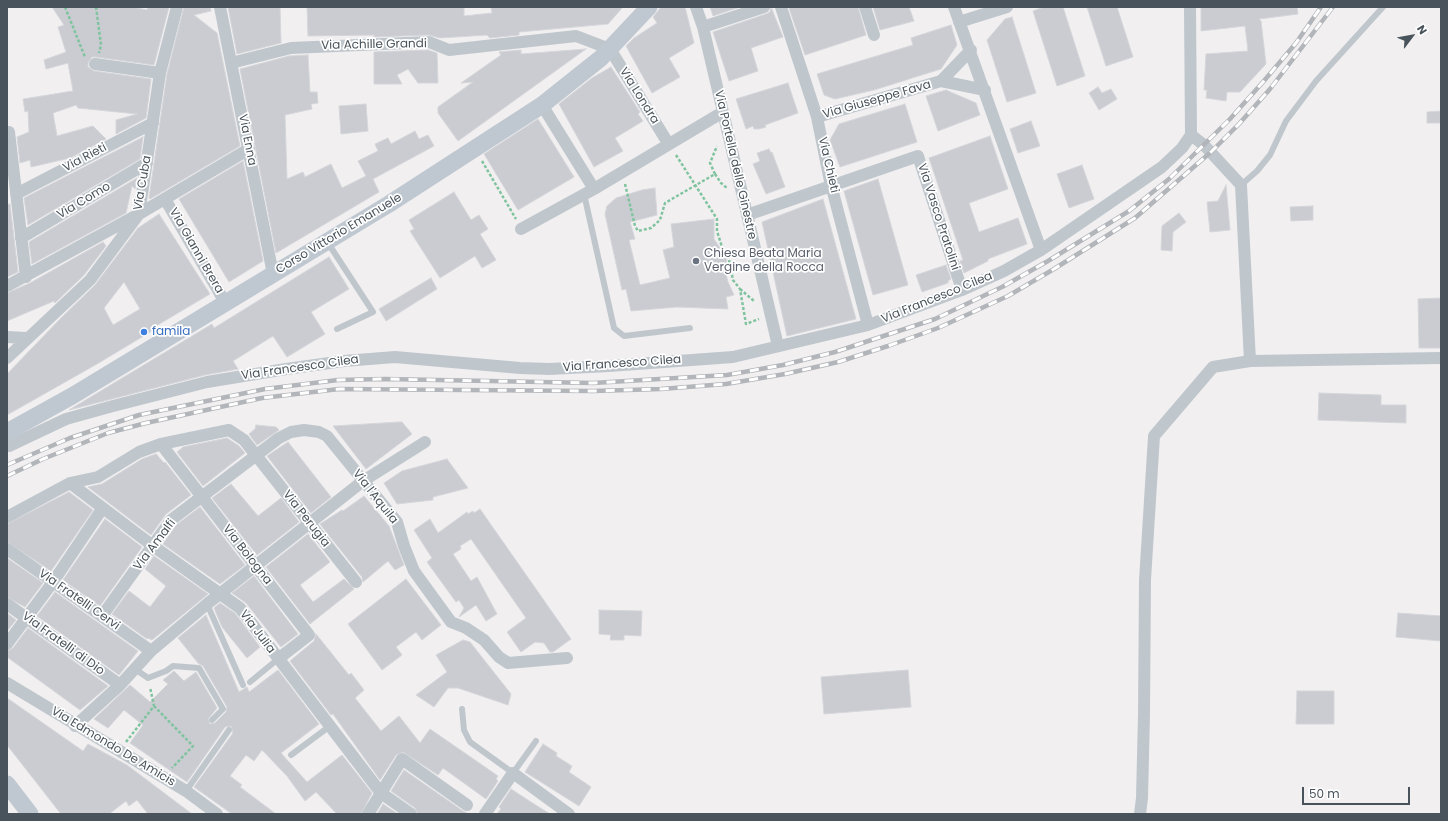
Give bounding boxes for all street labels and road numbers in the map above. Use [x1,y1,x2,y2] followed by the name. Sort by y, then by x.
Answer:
[321,37,427,53] street label: Via Achille Grandi
[616,65,662,127] street label: Via Londra
[821,78,933,122] street label: Via Giuseppe Fava
[711,89,759,241] street label: Via Portella delle Ginestre
[235,113,259,167] street label: Via Enna
[815,136,841,194] street label: Via Chieti
[61,141,109,175] street label: Via Rieti
[131,154,155,212] street label: Via Cuba
[914,162,962,272] street label: Via Vasco Pratolini
[55,180,113,222] street label: Via Como
[273,191,405,277] street label: Corso Vittorio Emanuele
[166,206,226,296] street label: Via Gianni Brera
[879,269,995,327] street label: Via Francesco Cilea
[240,353,360,383] street label: Via Francesco Cilea
[562,353,682,375] street label: Via Francesco Cilea
[349,467,401,527] street label: Via l'Aquila
[279,488,333,550] street label: Via Perugia
[131,516,179,574] street label: Via Amalfi
[219,522,275,588] street label: Via Bologna
[36,567,122,633] street label: Via Fratelli Cervi
[236,608,278,656] street label: Via Julia
[19,609,107,679] street label: Via Fratelli di Dio
[48,704,178,790] street label: Via Edmondo De Amicis

